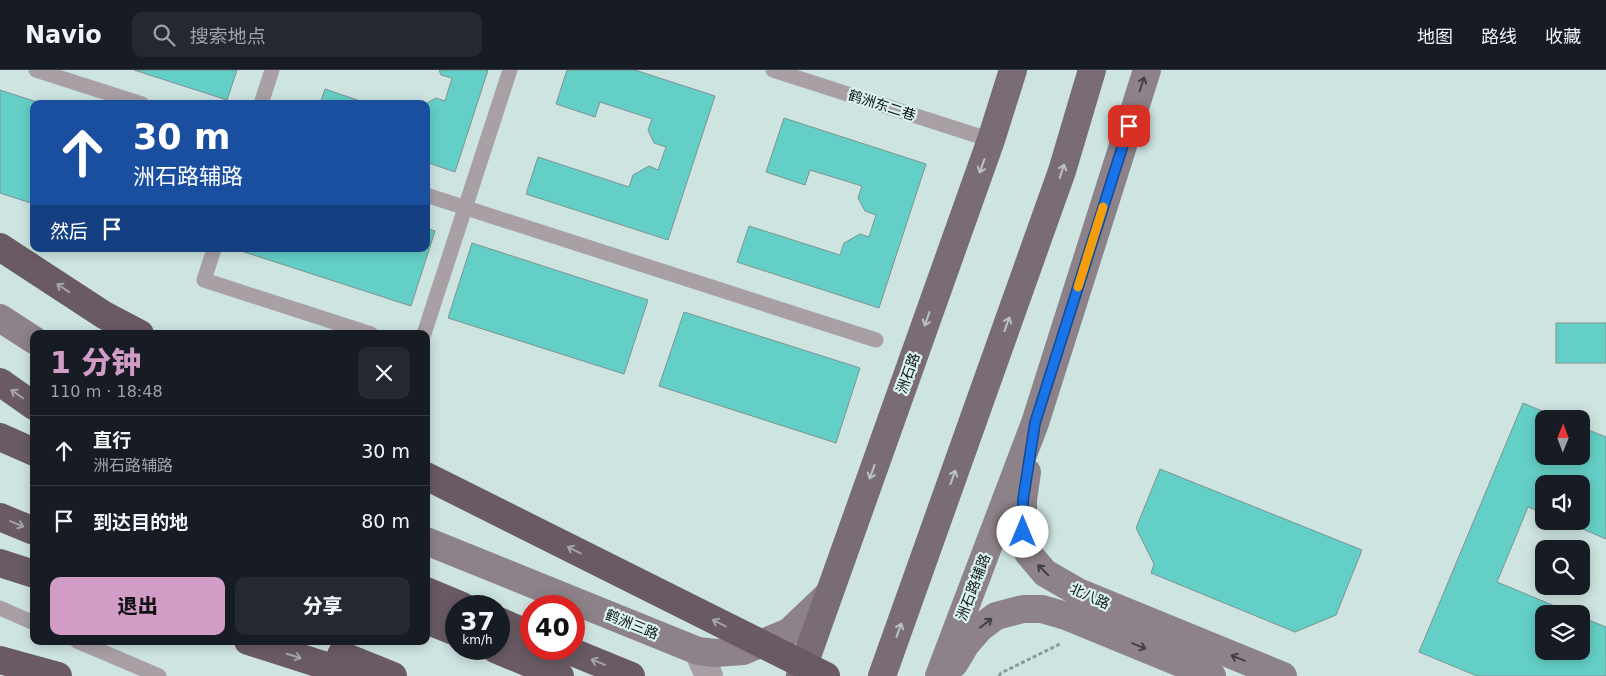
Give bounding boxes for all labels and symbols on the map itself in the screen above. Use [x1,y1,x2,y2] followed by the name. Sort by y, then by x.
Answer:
[1138,77,1147,92] one-way arrow
[846,87,918,123] street label: 鹤洲东二巷
[1108,105,1150,147] pin
[977,158,986,173] one-way arrow
[1057,163,1067,179] one-way arrow
[56,283,70,294] one-way arrow
[922,311,931,326] one-way arrow
[1003,317,1012,332] one-way arrow
[893,351,923,395] street label: 洲石路
[10,389,24,399] one-way arrow
[1535,410,1590,465] north arrow
[867,464,876,480] one-way arrow
[949,470,958,485] one-way arrow
[996,505,1048,557] position arrow
[9,519,24,529] one-way arrow
[567,545,582,554] one-way arrow
[953,551,993,623] street label: 洲石路辅路
[1037,564,1049,576] one-way arrow
[1068,580,1112,612] street label: 北八路
[520,595,585,660] speed limit sign: 40
[603,606,661,642] street label: 鹤洲三路
[712,618,727,628] one-way arrow
[980,618,993,629] one-way arrow
[894,622,904,638] one-way arrow
[1131,642,1146,651] one-way arrow
[286,652,302,661] one-way arrow
[1231,652,1246,662] one-way arrow
[591,657,606,667] one-way arrow

